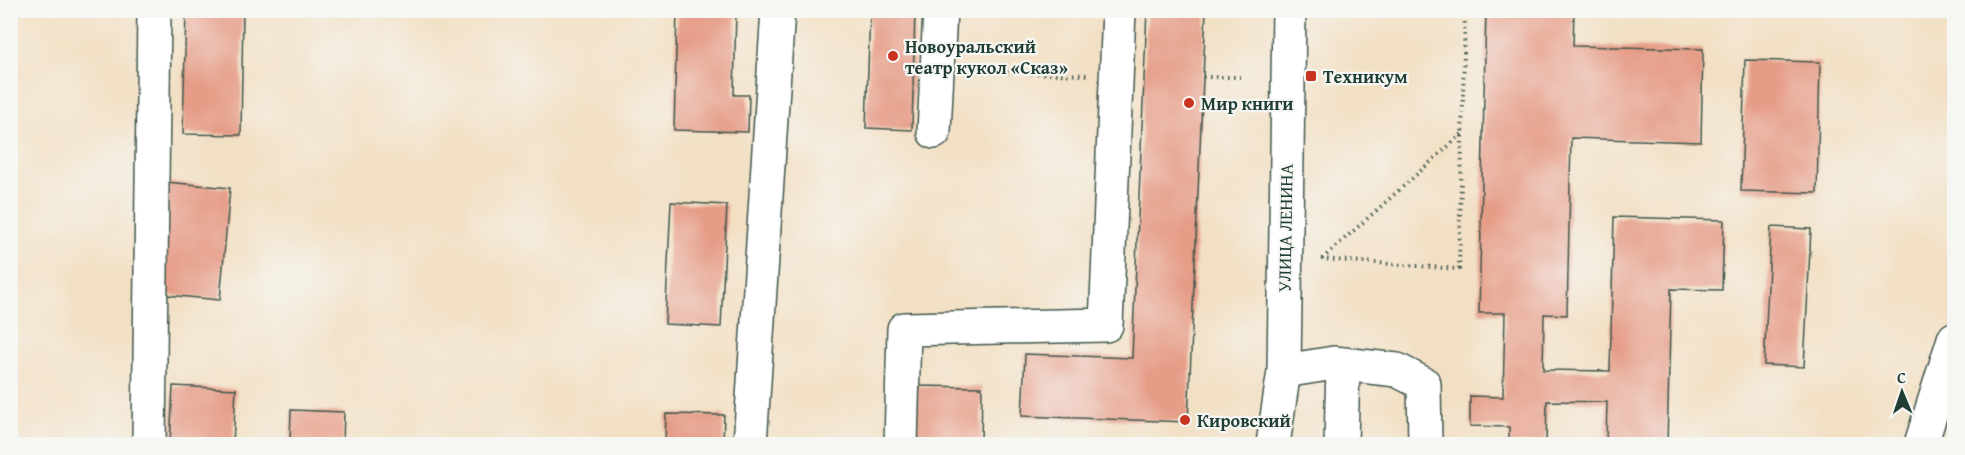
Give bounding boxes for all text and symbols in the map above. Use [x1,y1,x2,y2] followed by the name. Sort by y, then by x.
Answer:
[905,33,1068,81] place label: Новоуральский театр кукол «Сказ»
[886,49,900,63] marker: Новоуральский театр кукол «Сказ»
[1323,63,1408,90] place label: Техникум
[1304,69,1318,83] marker: Техникум
[1201,90,1294,117] place label: Мир книги
[1182,96,1196,110] marker: Мир книги
[1270,163,1300,292] street label: УЛИЦА ЛЕНИНА
[1872,362,1932,422] north arrow
[1897,365,1906,389] text: С
[1197,407,1291,434] place label: Кировский
[1178,413,1192,427] marker: Кировский

